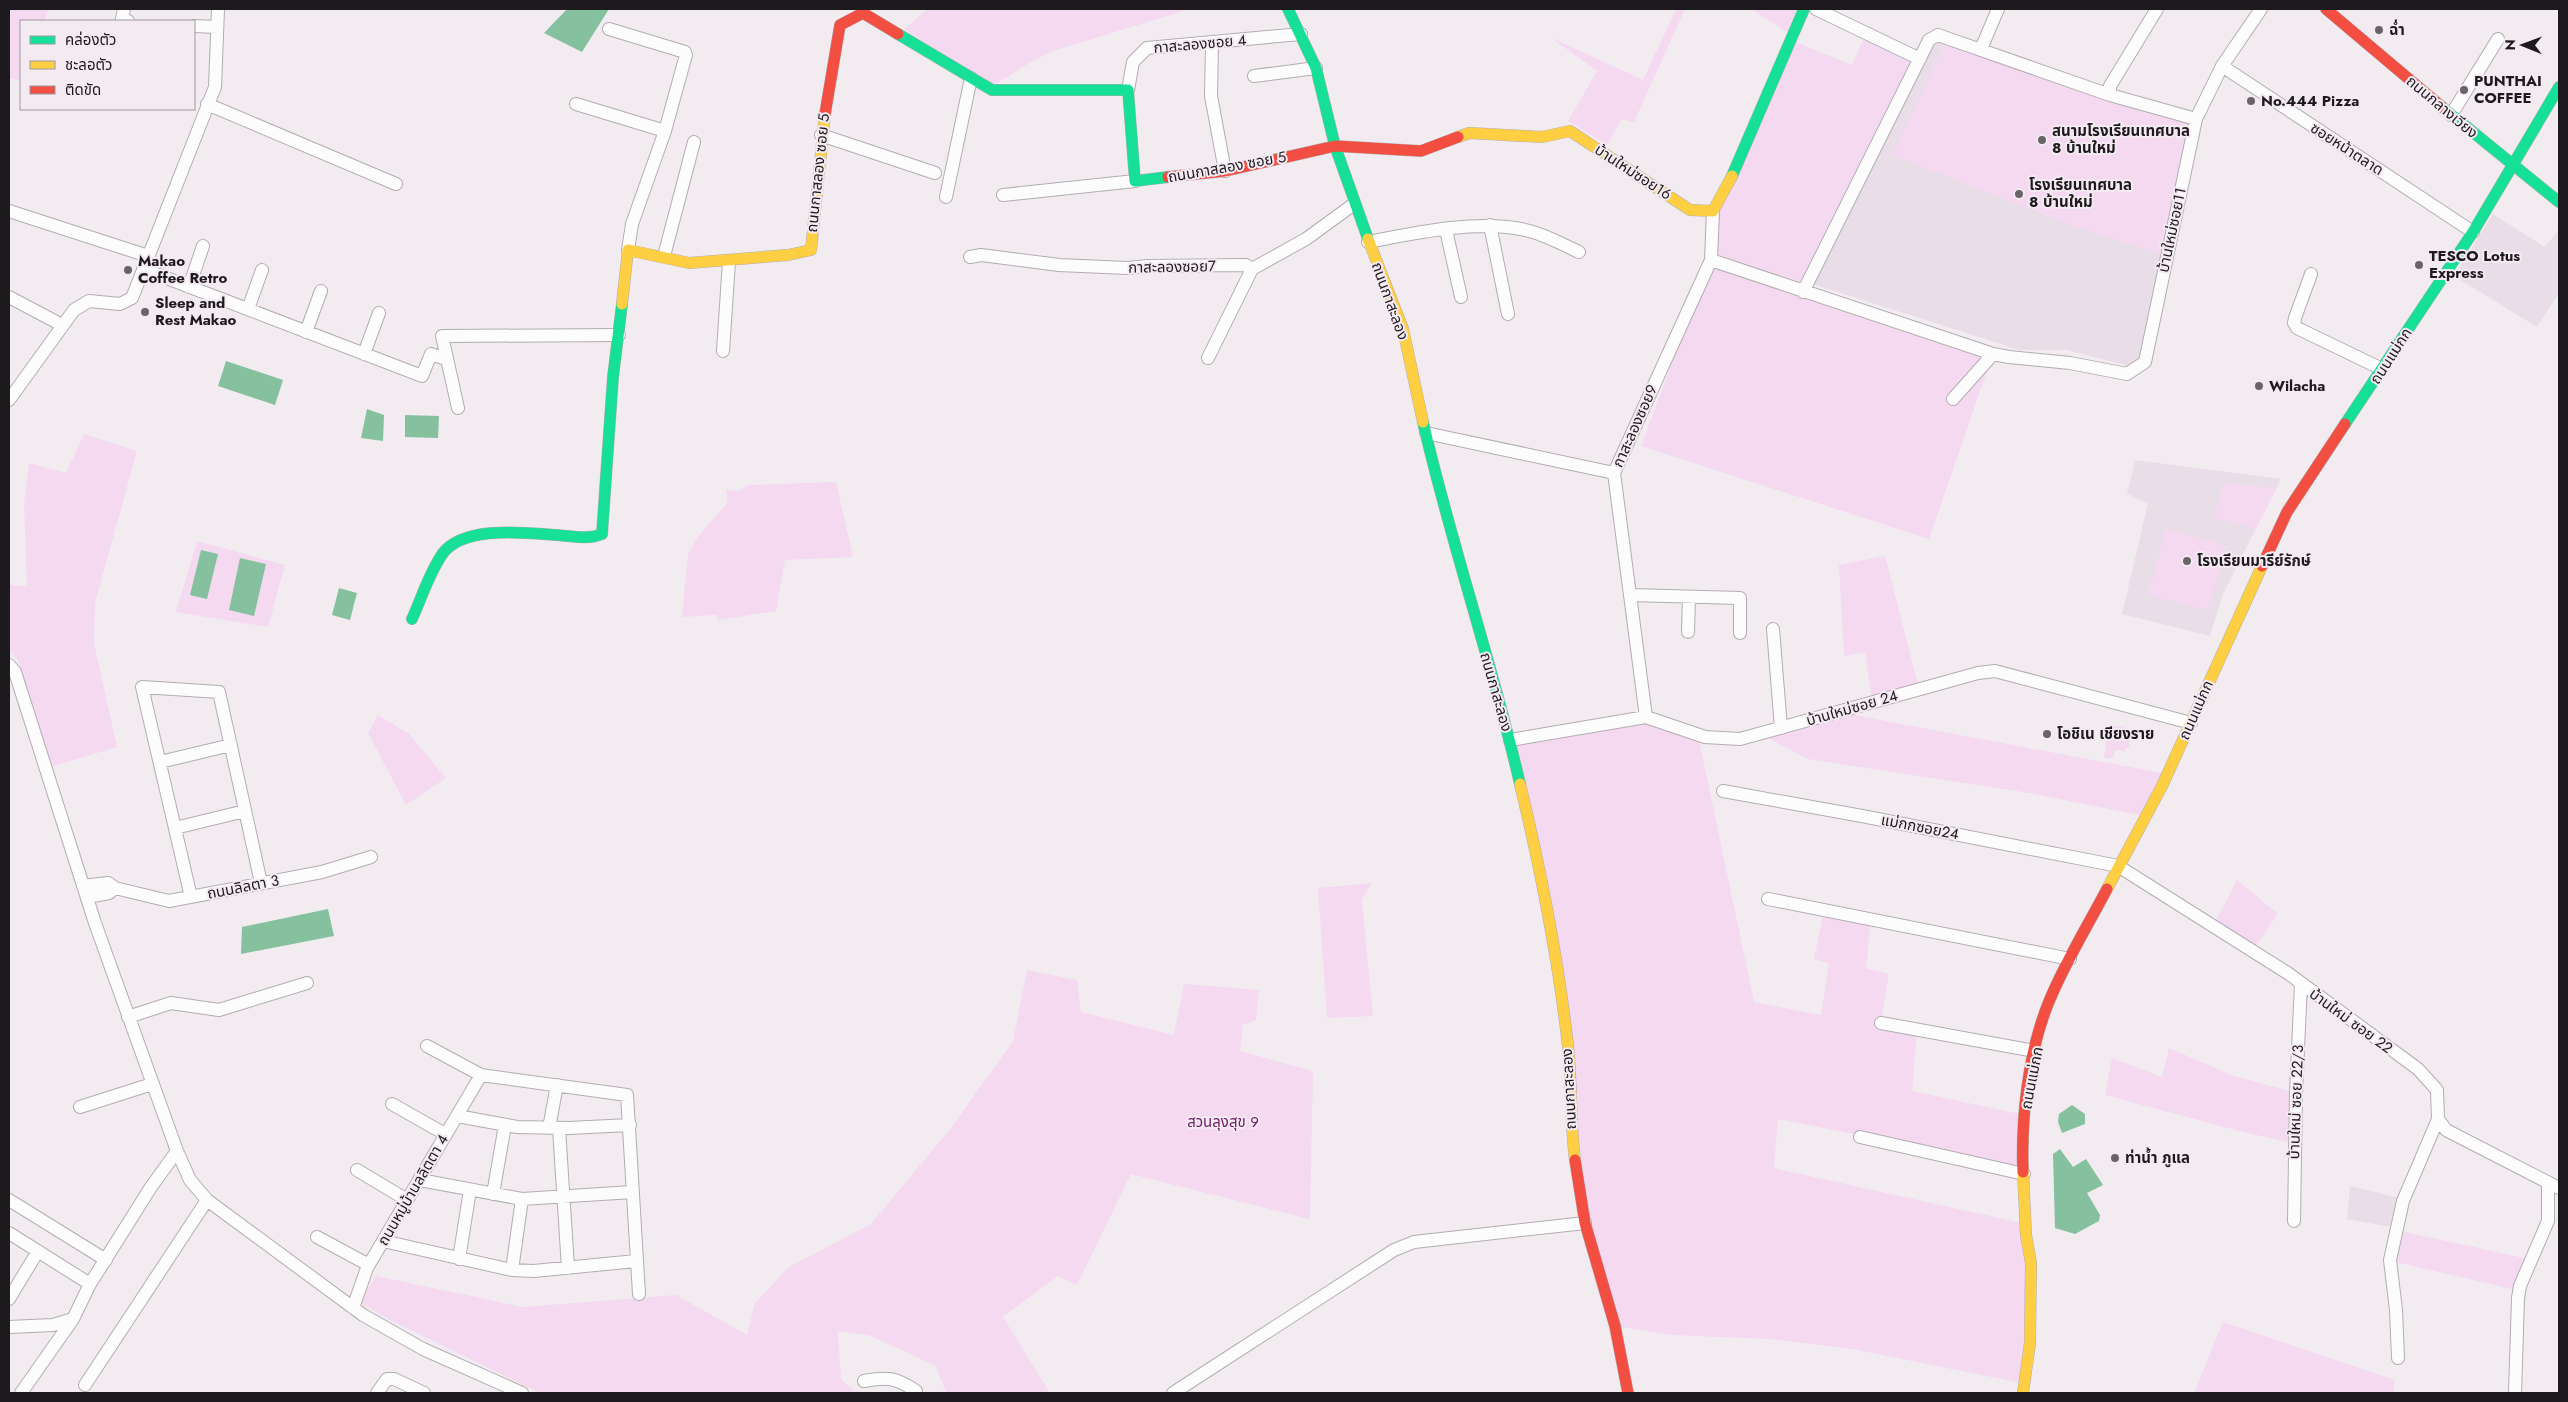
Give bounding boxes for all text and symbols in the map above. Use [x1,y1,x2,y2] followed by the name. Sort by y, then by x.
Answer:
[2389,19,2405,41] place label: ฉ่ำ
[20,20,195,110] legend
[2498,20,2548,70] north arrow
[2373,24,2385,36] marker: ฉ่ำ
[65,29,116,51] text: คล่องตัว
[1153,29,1248,59] street label: กาสะลองซอย 4
[2500,39,2520,51] text: N
[65,54,112,76] text: ชะลอตัว
[2401,70,2483,144] street label: ถนนกลางเวียง
[2474,70,2542,109] place label: PUNTHAI COFFEE
[65,79,101,101] text: ติดขัด
[2458,84,2470,96] marker: PUNTHAI COFFEE
[2261,90,2359,112] place label: No.444 Pizza
[2245,95,2257,107] marker: No.444 Pizza
[801,112,835,234] street label: ถนนกาสลอง ซอย 5
[2306,117,2388,181] street label: ซอยหน้าตลาด
[2052,120,2190,159] place label: สนามโรงเรียนเทศบาล 8 บ้านใหม่
[2036,134,2048,146] marker: สนามโรงเรียนเทศบาล 8 บ้านใหม่
[1590,139,1676,205] street label: บ้านใหม่ซอย16
[1166,146,1288,188] street label: ถนนกาสลอง ซอย 5
[2029,174,2132,213] place label: โรงเรียนเทศบาล 8 บ้านใหม่
[2152,186,2192,274] street label: บ้านใหม่ซอย11
[2013,188,2025,200] marker: โรงเรียนเทศบาล 8 บ้านใหม่
[2429,245,2520,284] place label: TESCO Lotus Express
[138,250,227,289] place label: Makao Coffee Retro
[1128,255,1216,279] street label: กาสะลองซอย7
[1366,259,1414,343] street label: ถนนกาสะลอง
[2413,259,2425,271] marker: TESCO Lotus Express
[122,264,134,276] marker: Makao Coffee Retro
[155,292,237,331] place label: Sleep and Rest Makao
[139,306,151,318] marker: Sleep and Rest Makao
[2365,324,2417,388] street label: ถนนแม่กก
[2269,375,2325,397] place label: Wilacha
[2253,380,2265,392] marker: Wilacha
[1607,381,1663,471] street label: กาสะลองซอย9
[2197,550,2311,572] place label: โรงเรียนมารีย์รักษ์
[2181,555,2193,567] marker: โรงเรียนมารีย์รักษ์
[1474,650,1518,734] street label: ถนนกาสะลอง
[2173,677,2219,743] street label: ถนนแม่กก
[1804,684,1901,732] street label: บ้านใหม่ซอย 24
[2057,723,2154,745] place label: โอชิเน เชียงราย
[2041,728,2053,740] marker: โอชิเน เชียงราย
[1879,809,1961,845] street label: แม่กกซอย24
[205,869,281,905] street label: ถนนลิลตา 3
[2305,983,2397,1059] street label: บ้านใหม่ ซอย 22
[2283,1044,2309,1160] street label: บ้านใหม่ ซอย 22/3
[2015,1045,2049,1111] street label: ถนนแม่กก
[1556,1048,1582,1130] street label: ถนนกาสะลอง
[1187,1111,1259,1133] park label: สวนลุงสุข 9
[372,1130,454,1250] street label: ถนนหมู่บ้านลลิตตา 4
[2125,1147,2190,1169] place label: ท่าน้ำ ภูแล
[2109,1152,2121,1164] marker: ท่าน้ำ ภูแล

